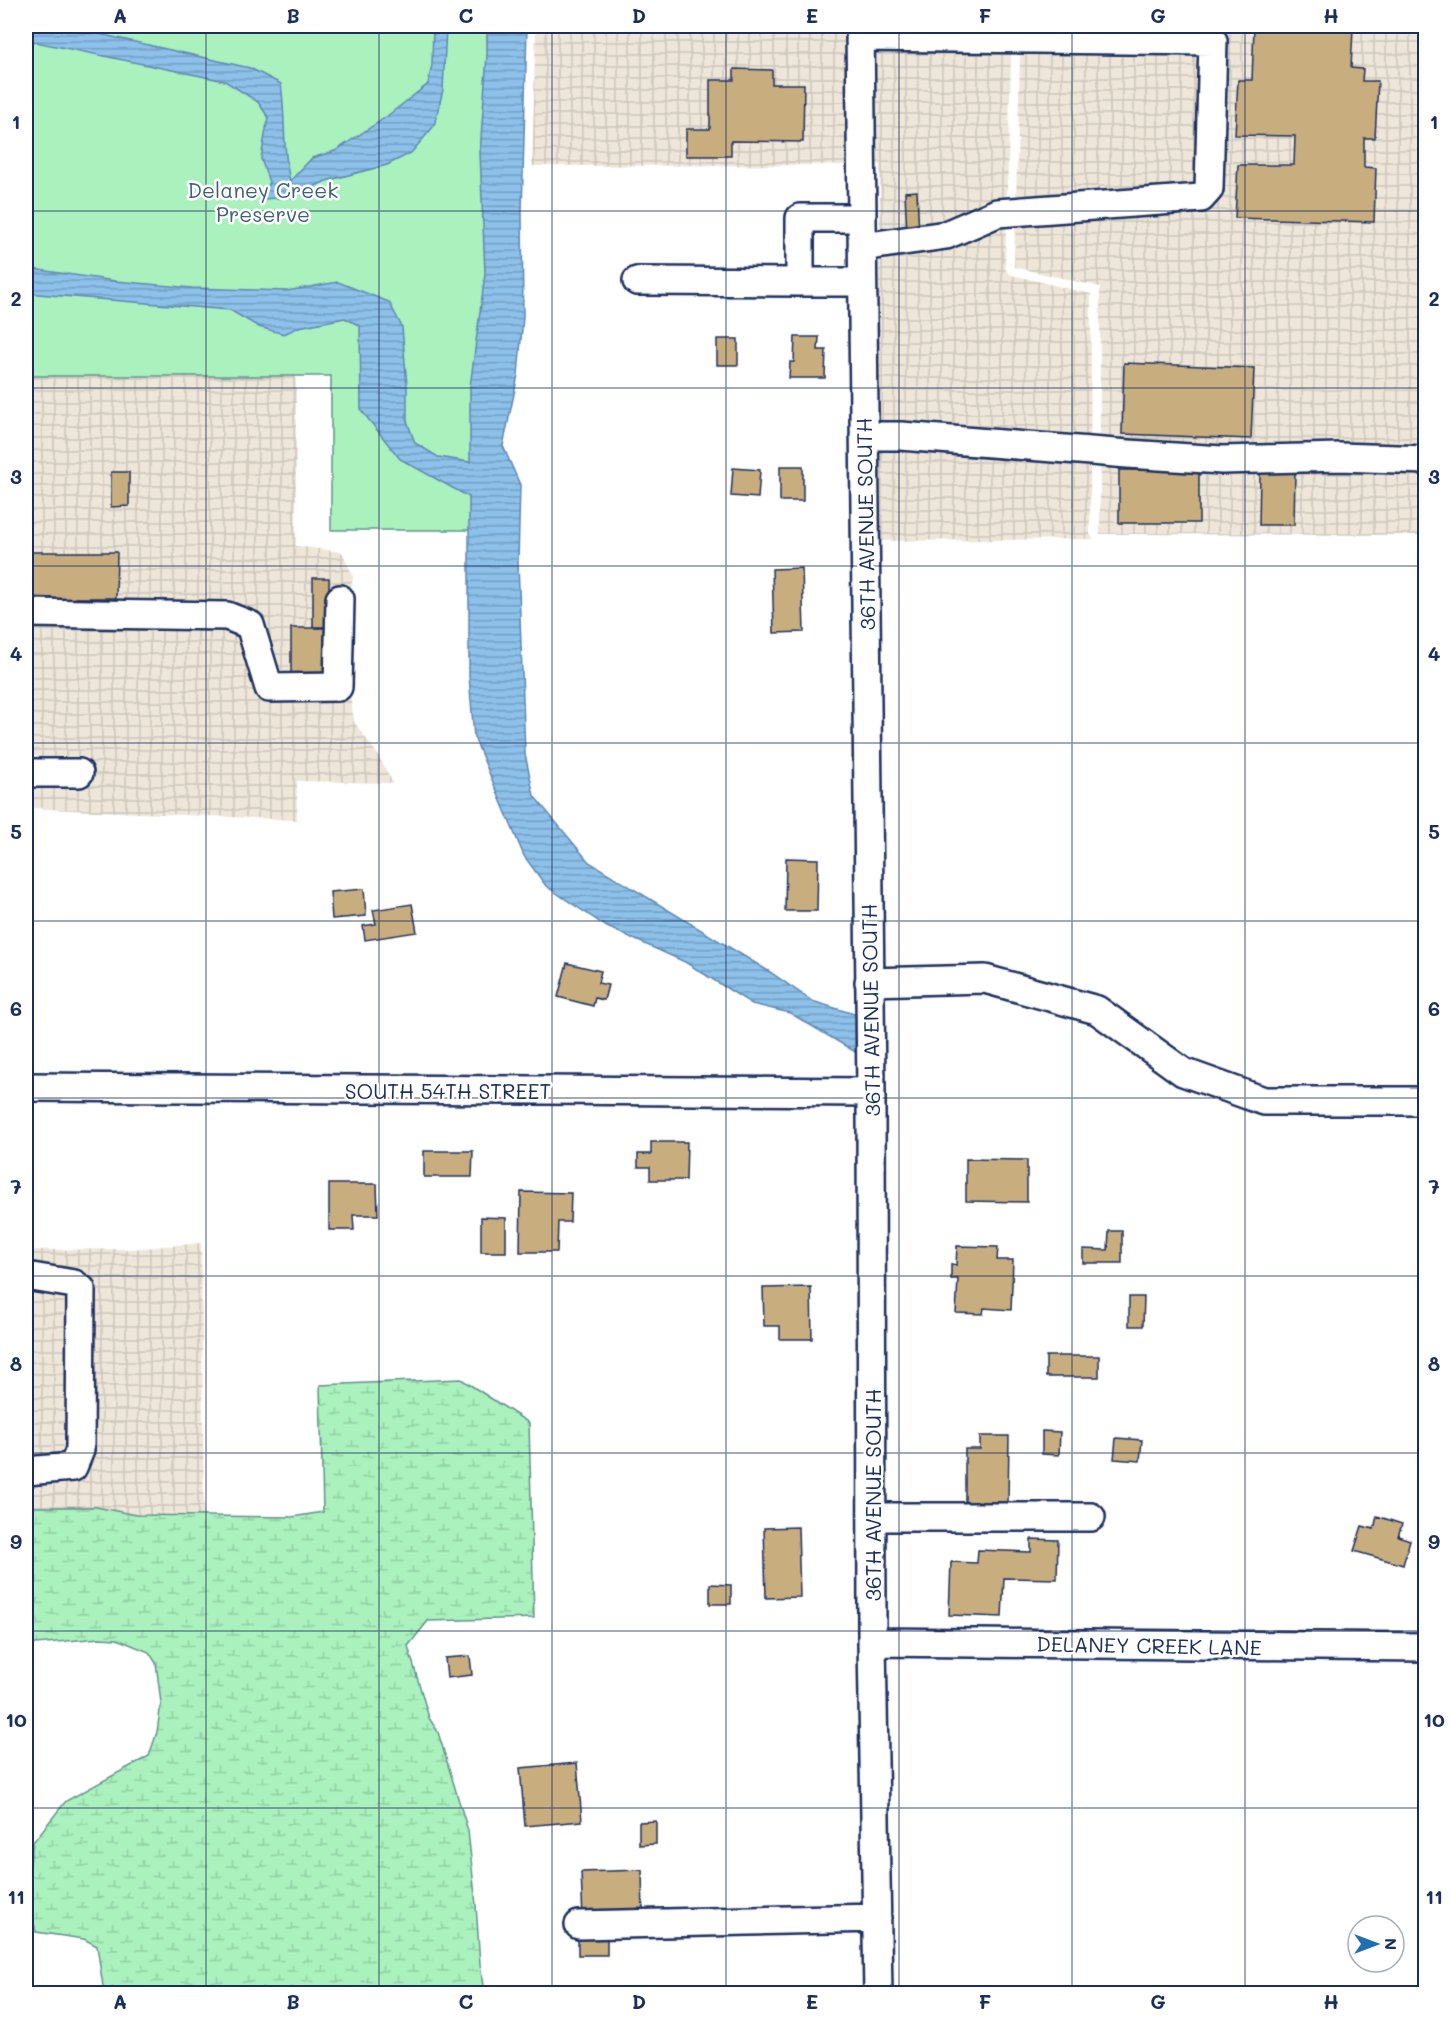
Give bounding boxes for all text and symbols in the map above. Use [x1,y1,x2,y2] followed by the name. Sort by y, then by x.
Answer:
[113,2,127,28] text: A
[286,2,300,28] text: B
[459,2,474,28] text: C
[632,2,646,28] text: D
[806,2,818,28] text: E
[979,2,992,28] text: F
[1150,2,1166,28] text: G
[1323,2,1339,28] text: H
[12,108,20,134] text: 1
[1430,108,1438,134] text: 1
[188,176,338,227] park label: Delaney Creek Preserve
[10,285,22,311] text: 2
[1428,285,1440,311] text: 2
[850,417,880,631] street label: 36TH AVENUE SOUTH
[10,463,22,489] text: 3
[1428,463,1440,489] text: 3
[10,640,23,666] text: 4
[1428,640,1441,666] text: 4
[10,818,22,844] text: 5
[1428,818,1440,844] text: 5
[855,903,885,1117] street label: 36TH AVENUE SOUTH
[10,995,22,1021] text: 6
[1428,995,1440,1021] text: 6
[345,1077,551,1104] street label: SOUTH 54TH STREET
[10,1173,22,1199] text: 7
[1428,1173,1440,1199] text: 7
[10,1350,22,1376] text: 8
[1428,1350,1440,1376] text: 8
[859,1389,886,1601] street label: 36TH AVENUE SOUTH
[10,1528,22,1554] text: 9
[1428,1528,1440,1554] text: 9
[1036,1630,1262,1660] street label: DELANEY CREEK LANE
[5,1706,27,1732] text: 10
[1423,1706,1445,1732] text: 10
[7,1883,25,1909] text: 11
[1425,1883,1443,1909] text: 11
[1346,1914,1406,1974] north arrow
[1381,1938,1402,1950] text: N
[113,1988,127,2014] text: A
[286,1988,300,2014] text: B
[459,1988,474,2014] text: C
[632,1988,646,2014] text: D
[806,1988,818,2014] text: E
[979,1988,992,2014] text: F
[1150,1988,1166,2014] text: G
[1323,1988,1339,2014] text: H

